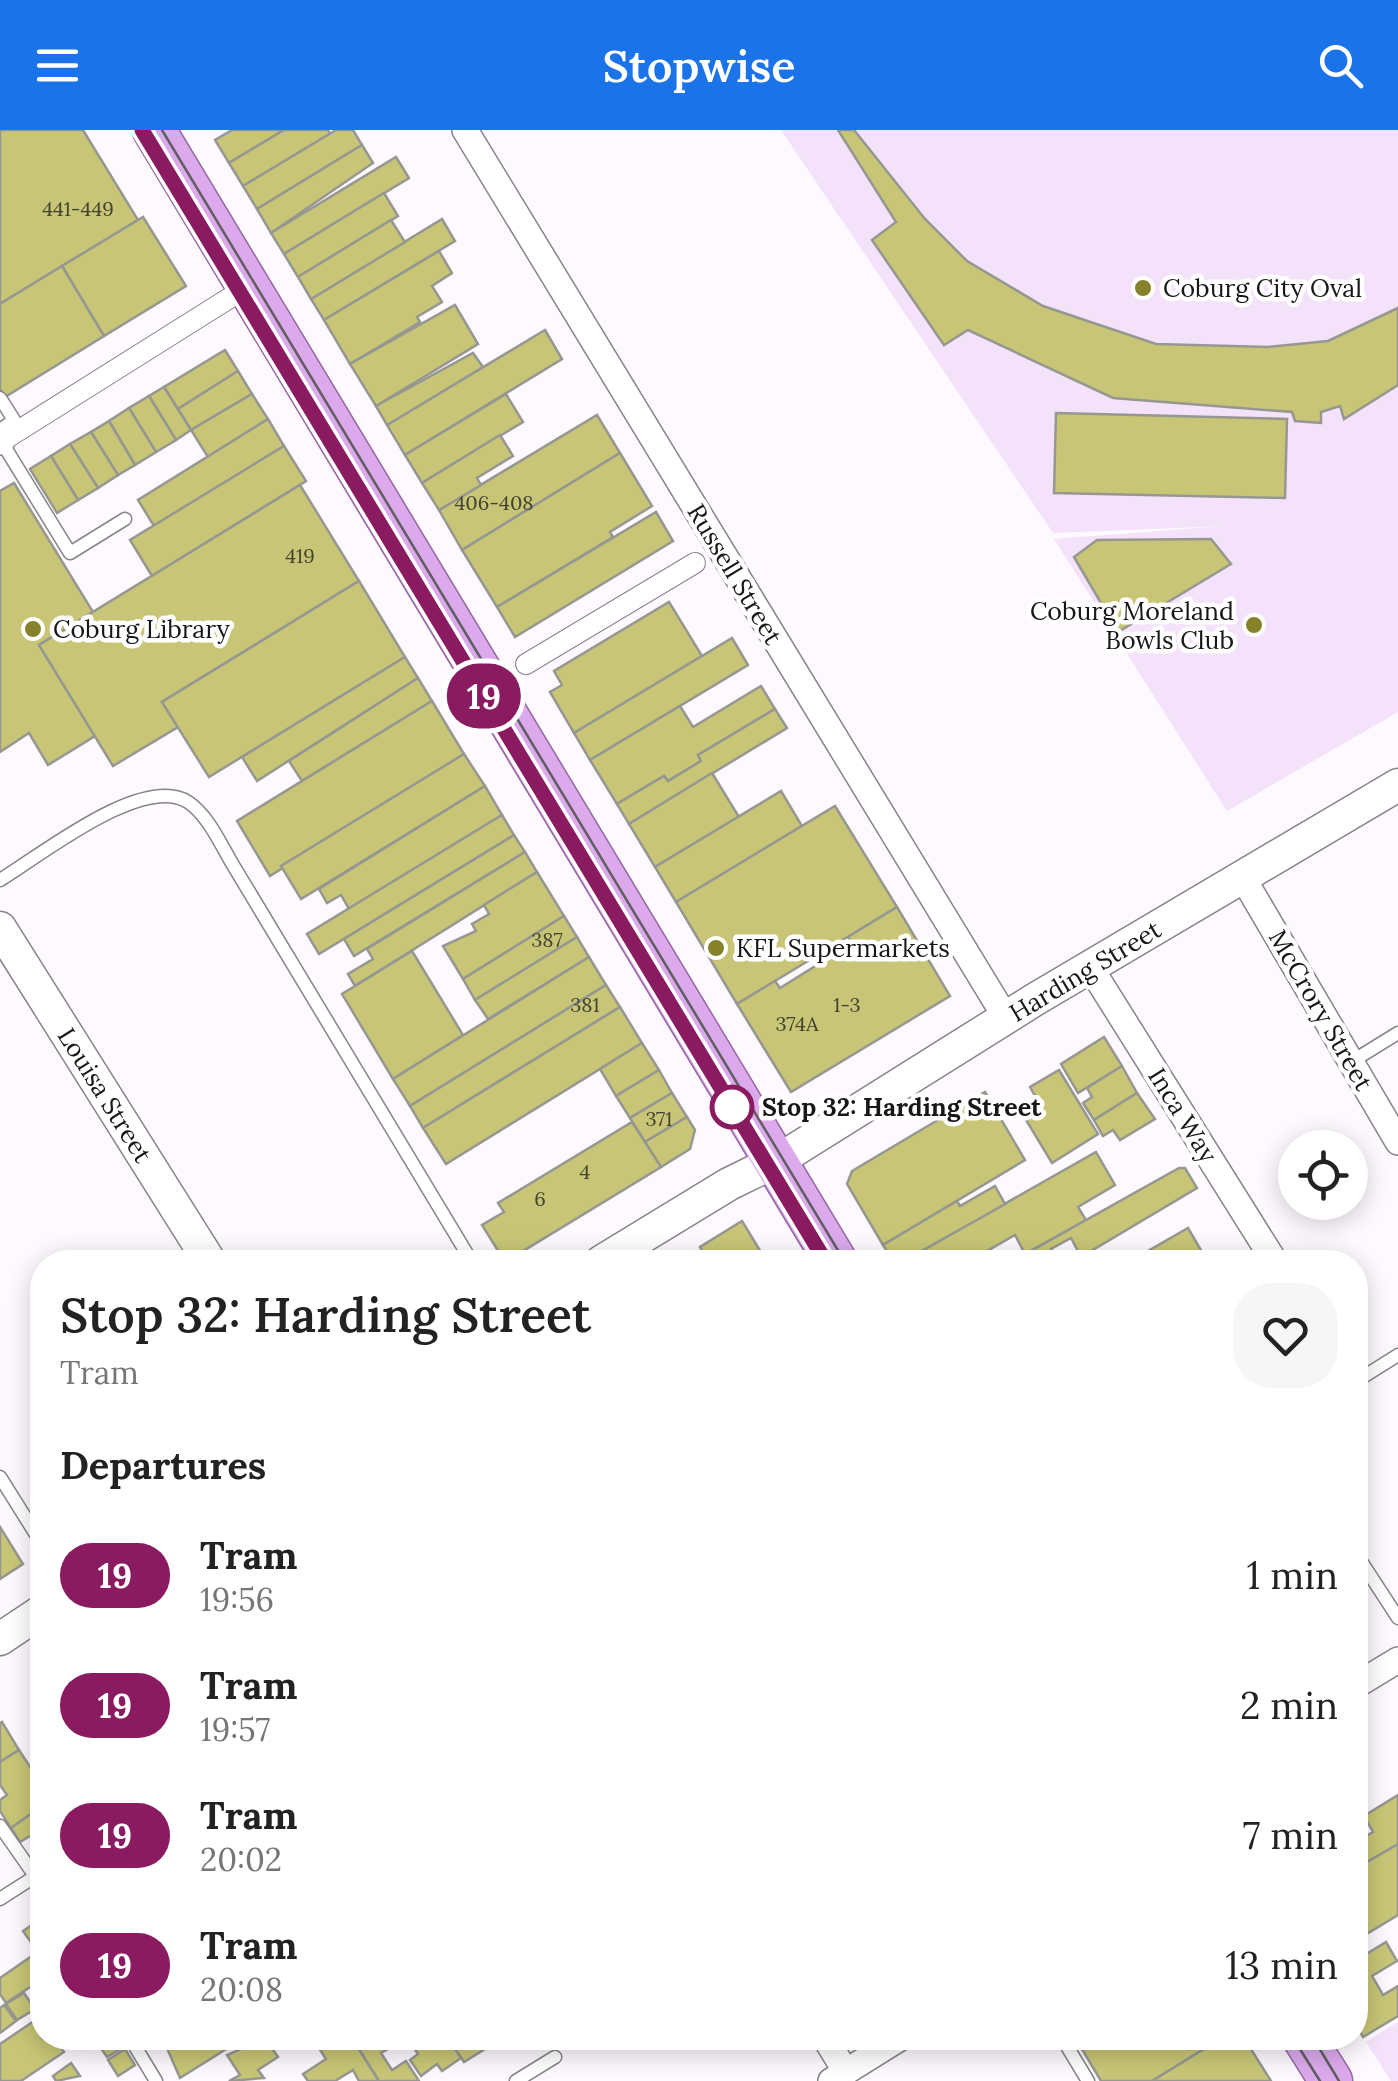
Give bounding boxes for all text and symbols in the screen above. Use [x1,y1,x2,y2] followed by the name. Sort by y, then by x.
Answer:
[603,37,796,94] text: Stopwise
[30,38,85,93] icon: menu
[1313,38,1368,93] icon: search
[42,196,114,221] house number: 441-449
[1163,272,1362,304] place label: Coburg City Oval
[1132,277,1154,299] marker: Coburg City Oval
[454,490,534,515] house number: 406-408
[680,498,790,650] street label: Russell Street
[285,543,315,568] house number: 419
[1030,595,1234,656] place label: Coburg Moreland Bowls Club
[53,613,231,645] place label: Coburg Library
[1243,614,1265,636] marker: Coburg Moreland Bowls Club
[22,618,44,640] marker: Coburg Library
[439,664,529,728] line badge: 19
[467,674,501,719] text: 19
[1003,913,1167,1029] street label: Harding Street
[1262,924,1380,1096] street label: McCrory Street
[531,927,563,952] house number: 387
[736,932,950,964] place label: KFL Supermarkets
[705,937,727,959] marker: KFL Supermarkets
[570,992,600,1017] house number: 381
[833,992,861,1017] house number: 1-3
[776,1011,819,1036] house number: 374A
[51,1022,159,1169] street label: Louisa Street
[1141,1062,1225,1169] street label: Inca Way
[711,1086,753,1128] marker: Stop 32: Harding Street
[762,1091,1042,1123] place label: Stop 32: Harding Street
[645,1106,673,1131] house number: 371
[1278,1130,1368,1220] map controls
[1278,1130,1368,1220] button: locate
[580,1159,591,1184] house number: 4
[534,1186,546,1211] house number: 6
[1233,1283,1338,1388] button: heart
[60,1284,591,1345] text: Stop 32: Harding Street
[60,1352,139,1393] text: Tram
[60,1441,266,1489] text: Departures
[200,1531,297,1579] text: Tram
[1246,1551,1338,1599] text: 1 min
[98,1553,132,1598] text: 19
[200,1579,274,1620] text: 19:56
[200,1661,297,1709] text: Tram
[1240,1681,1338,1729] text: 2 min
[98,1683,132,1728] text: 19
[200,1709,270,1750] text: 19:57
[200,1791,297,1839] text: Tram
[1243,1811,1338,1859] text: 7 min
[98,1813,132,1858] text: 19
[200,1839,282,1880] text: 20:02
[200,1921,297,1969] text: Tram
[1225,1941,1338,1989] text: 13 min
[98,1943,132,1988] text: 19
[200,1969,283,2010] text: 20:08

